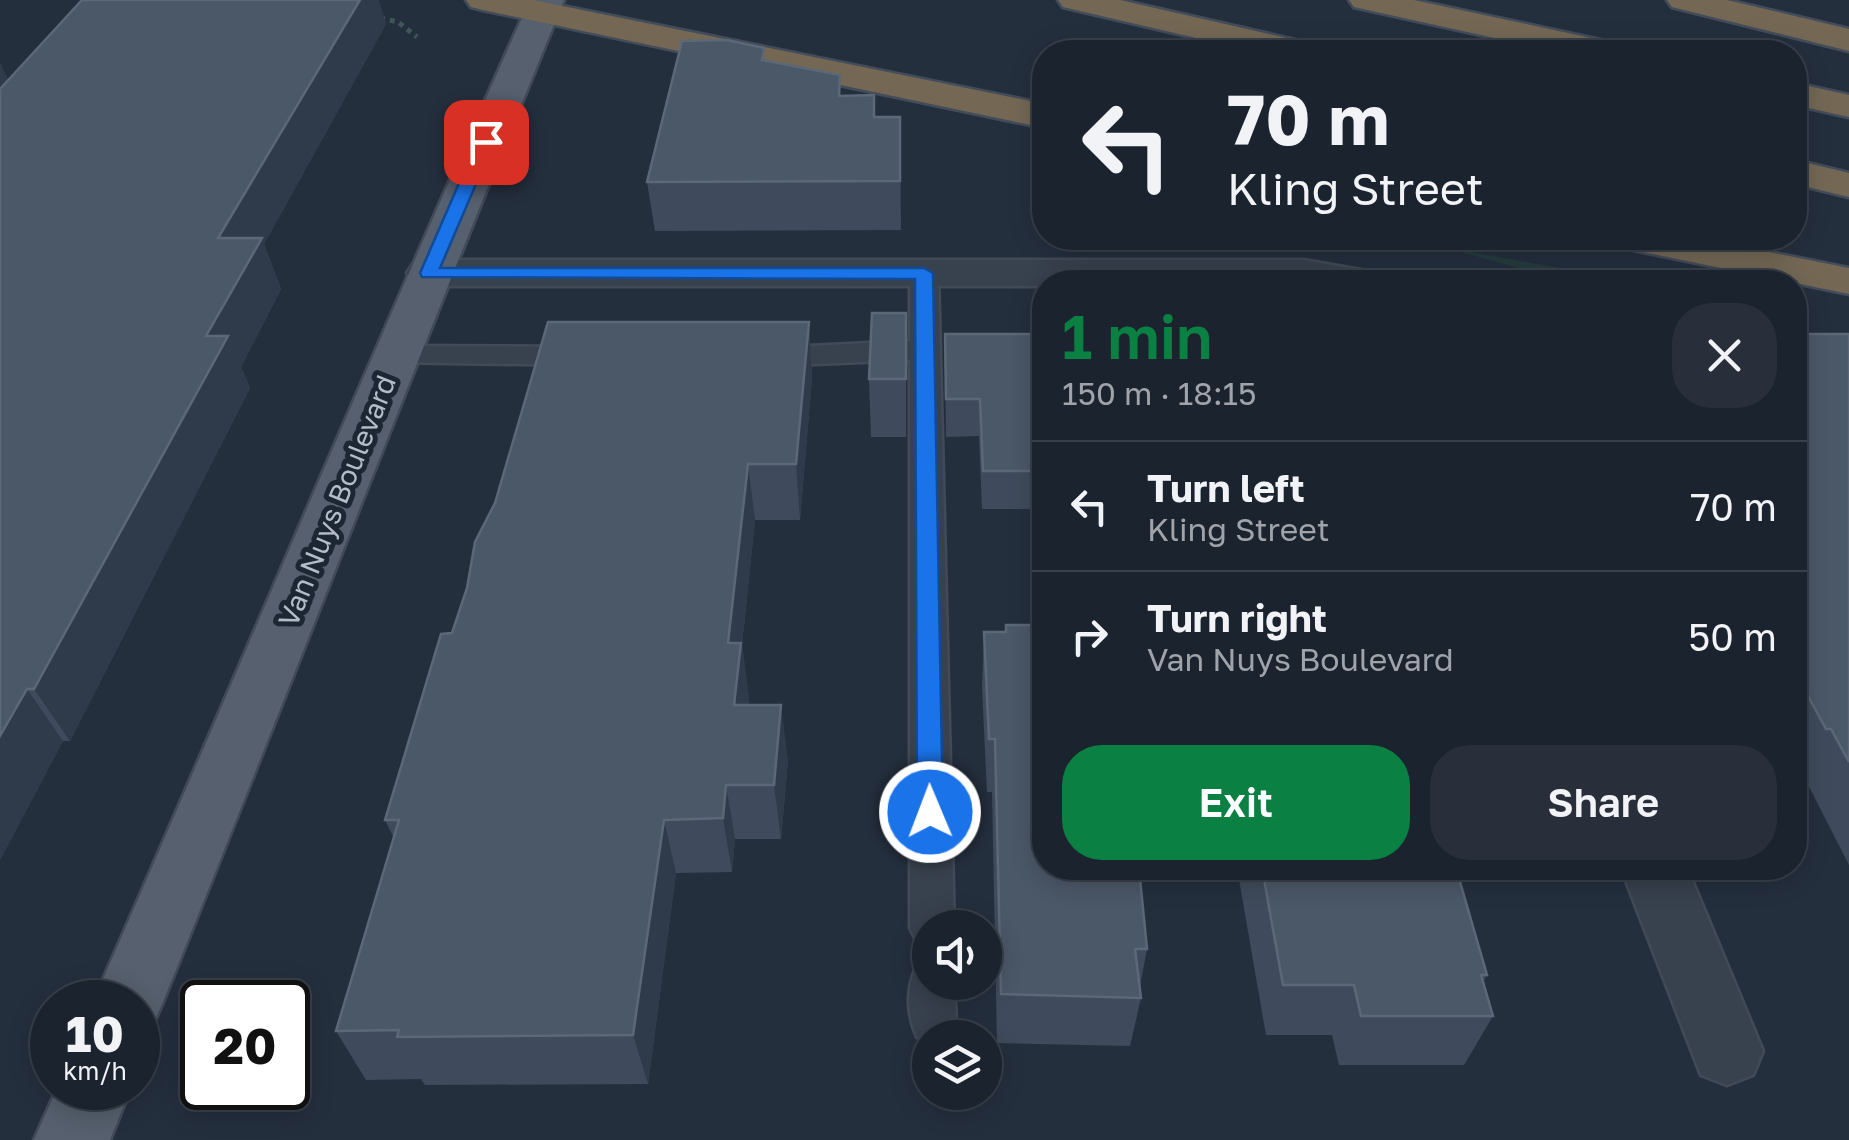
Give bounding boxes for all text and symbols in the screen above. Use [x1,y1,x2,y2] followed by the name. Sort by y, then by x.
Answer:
[1227,76,1389,160] text: 70 m
[1062,80,1192,210] icon: left
[444,100,529,185] pin
[459,115,514,170] icon: arrive
[1227,161,1484,215] text: Kling Street
[1062,300,1212,372] text: 1 min
[1672,303,1777,408] button: close
[271,370,402,631] street label: Van Nuys Boulevard
[1062,374,1257,412] text: 150 m · 18:15
[1147,465,1305,510] text: Turn left
[1062,479,1117,534] icon: left
[1690,484,1777,529] text: 70 m
[1147,510,1330,548] text: Kling Street
[1147,595,1327,640] text: Turn right
[1062,609,1117,664] icon: right
[1688,614,1777,659] text: 50 m
[1147,640,1454,678] text: Van Nuys Boulevard
[1062,745,1410,860] button: Exit
[1430,745,1777,860] button: Share
[878,760,982,864] position arrow
[912,910,1002,1110] map controls
[912,910,1002,1000] button: sound
[180,980,310,1110] speed limit sign: 20
[66,1003,124,1063] text: 10
[912,1020,1002,1110] button: layers
[63,1055,127,1086] text: km/h

